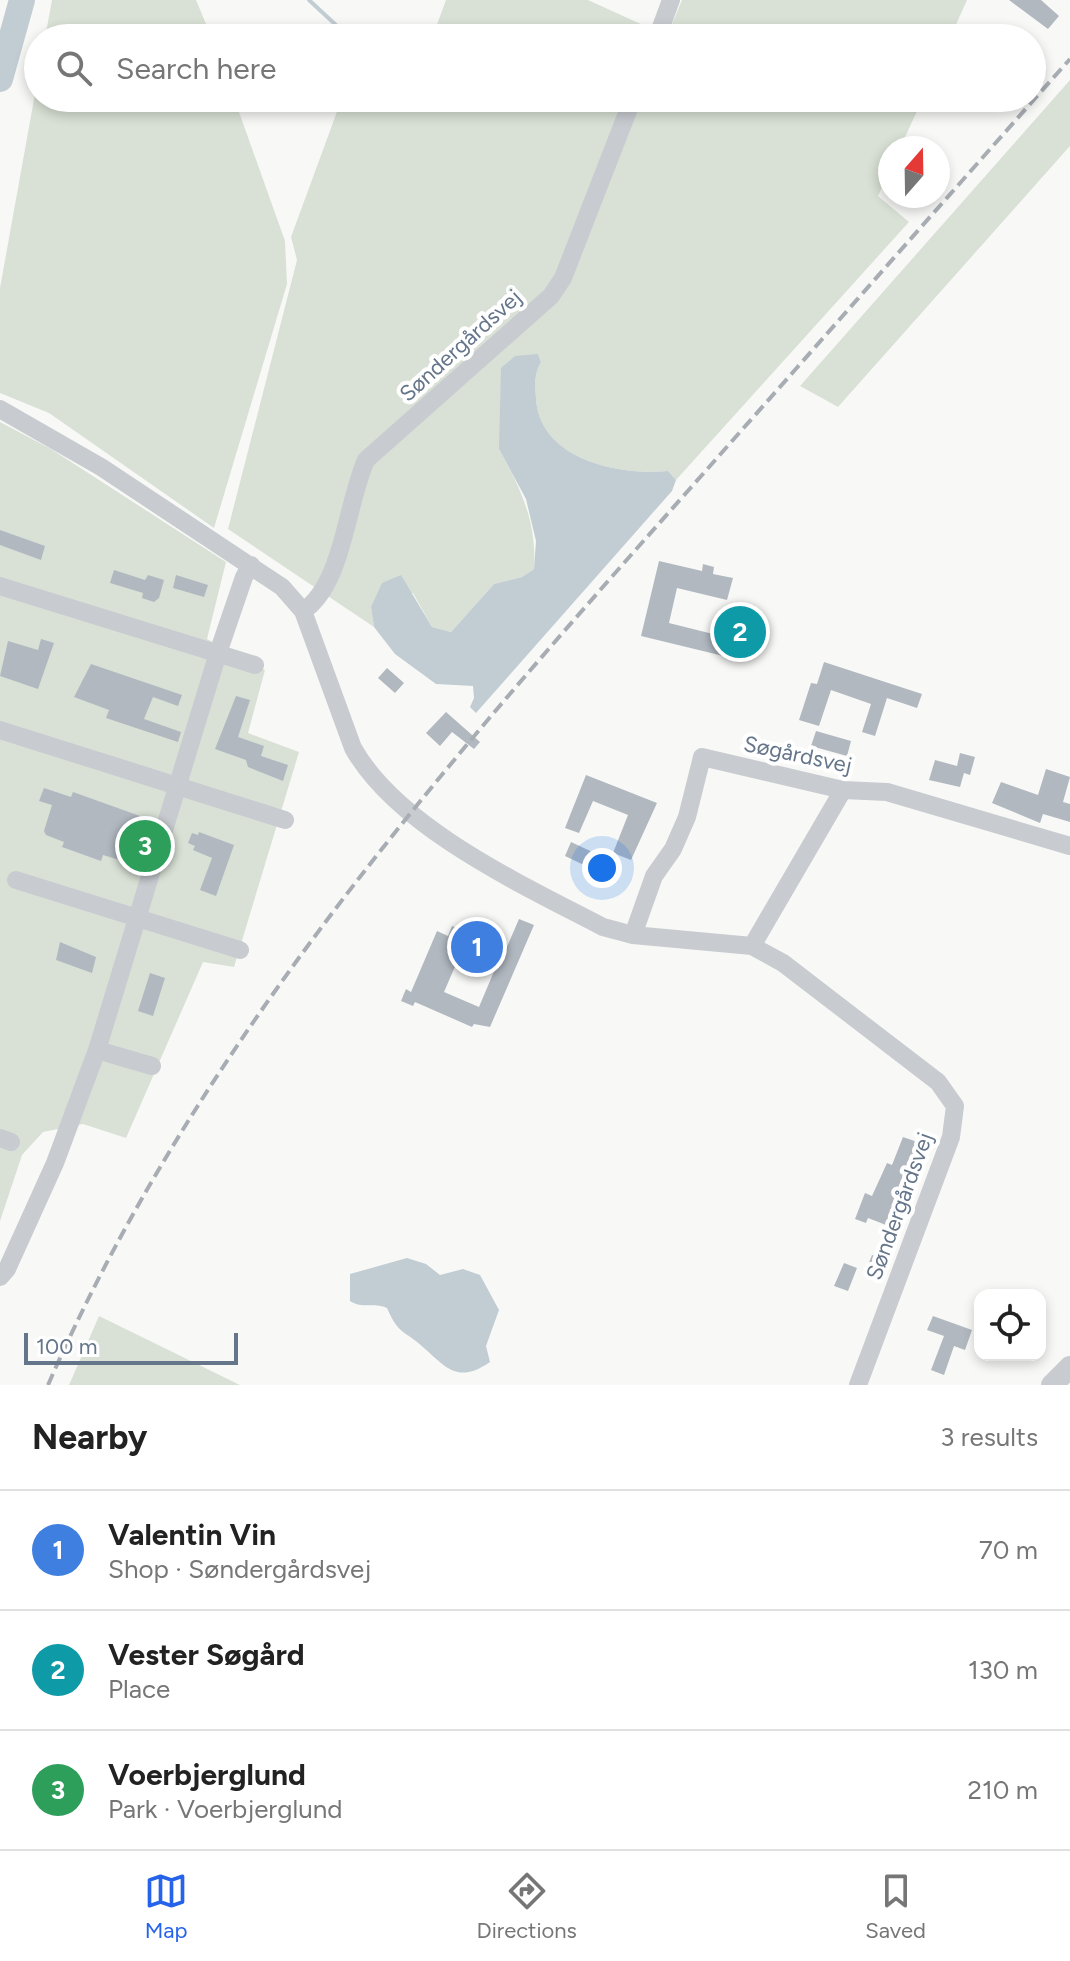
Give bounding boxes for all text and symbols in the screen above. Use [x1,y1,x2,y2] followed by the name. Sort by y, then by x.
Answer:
[24,24,1046,112] search box
[52,46,96,90] icon: search
[116,50,276,87] text: Search here
[878,136,950,208] north arrow
[394,284,527,407] street label: Søndergårdsvej
[714,602,766,662] pin: 2
[741,730,855,779] street label: Søgårdsvej
[119,816,171,876] pin: 3
[582,848,622,888] your location
[451,917,503,977] pin: 1
[860,1129,939,1283] street label: Søndergårdsvej
[974,1289,1046,1361] map controls
[974,1289,1046,1361] button: locate
[24,1329,238,1365] scale bar
[36,1333,97,1360] text: 100 m
[32,1417,147,1458] text: Nearby
[940,1421,1038,1453] text: 3 results
[108,1516,276,1553] text: Valentin Vin
[53,1534,63,1566] text: 1
[979,1534,1038,1566] text: 70 m
[108,1553,371,1585] text: Shop · Søndergårdsvej
[108,1636,305,1673] text: Vester Søgård
[50,1654,66,1686] text: 2
[968,1654,1038,1686] text: 130 m
[108,1673,170,1705] text: Place
[108,1756,306,1793] text: Voerbjerglund
[51,1774,65,1806] text: 3
[968,1774,1038,1806] text: 210 m
[108,1793,342,1825] text: Park · Voerbjerglund
[144,1869,188,1944] tab: Map
[477,1869,577,1944] tab: Directions
[865,1869,926,1944] tab: Saved

